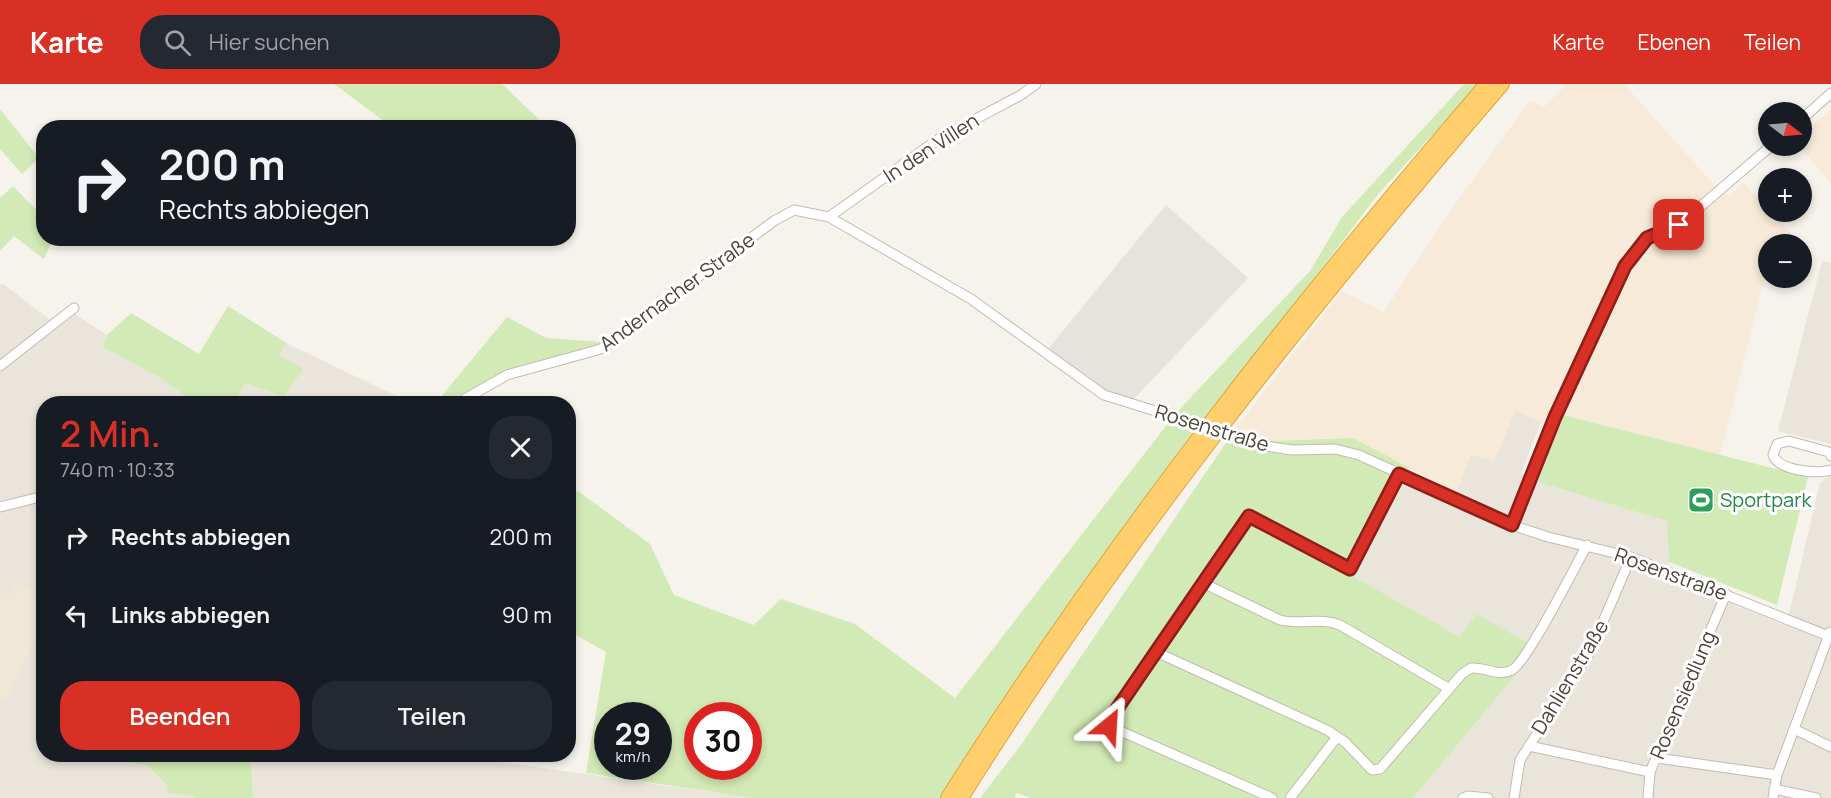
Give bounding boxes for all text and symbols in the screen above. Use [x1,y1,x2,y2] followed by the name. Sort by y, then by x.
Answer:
[140,15,560,69] search box
[30,23,104,61] text: Karte
[161,26,194,59] icon: search
[209,27,330,57] text: Hier suchen
[1552,28,1604,56] text: Karte
[1637,28,1711,56] text: Ebenen
[1744,28,1801,56] text: Teilen
[1758,102,1812,156] north arrow
[1758,102,1812,288] map controls
[878,107,984,188] street label: In den Villen
[159,135,285,193] text: 200 m
[60,144,138,222] icon: right
[1758,168,1812,222] button: +
[159,190,370,227] text: Rechts abbiegen
[1653,199,1704,250] pin
[1662,208,1695,241] icon: arrive
[594,226,760,357] street label: Andernacher Straße
[1758,234,1812,288] button: −
[1152,397,1273,458] street label: Rosenstraße
[60,409,161,458] text: 2 Min.
[489,416,552,479] button: close
[60,456,175,483] text: 740 m · 10:33
[1686,485,1716,515] sports icon: Sportpark
[1720,486,1812,513] place label: Sportpark
[60,521,93,554] icon: right
[111,522,290,552] text: Rechts abbiegen
[490,522,552,552] text: 200 m
[1611,541,1731,606] street label: Rosenstraße
[60,599,93,632] icon: left
[111,600,270,630] text: Links abbiegen
[502,600,552,630] text: 90 m
[1525,614,1614,739] street label: Dahlienstraße
[1643,626,1722,763] street label: Rosensiedlung
[60,681,300,750] button: Beenden
[312,681,552,750] button: Teilen
[1077,694,1141,758] position arrow
[684,702,762,780] speed limit sign: 30
[615,713,651,754] text: 29
[616,746,650,767] text: km/h

